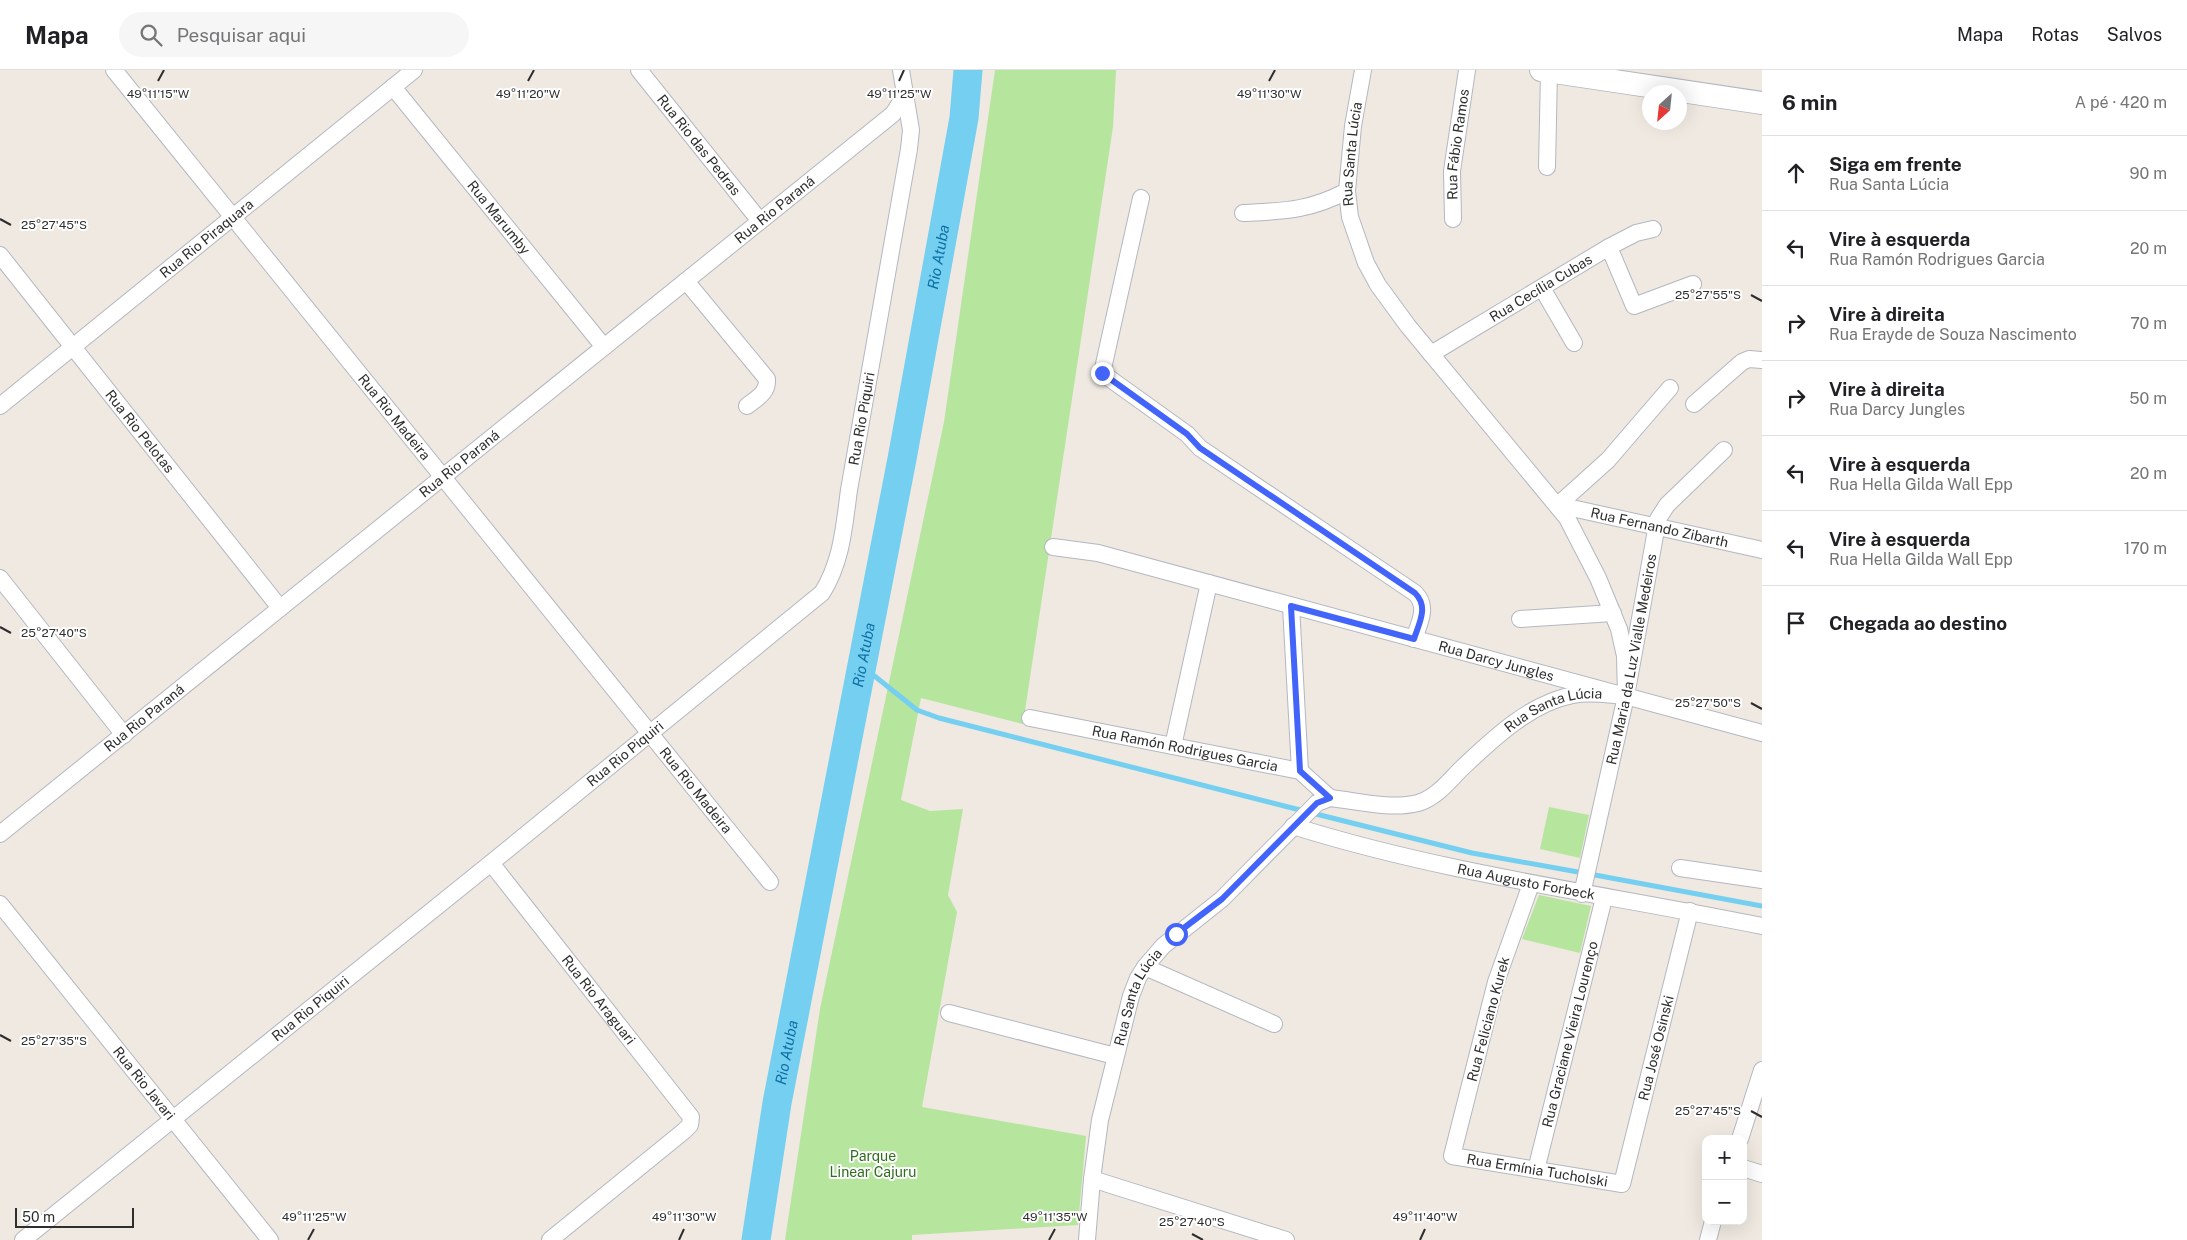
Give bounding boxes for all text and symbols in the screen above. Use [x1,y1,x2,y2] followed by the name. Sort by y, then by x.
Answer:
[119,12,469,57] search box
[25,21,89,49] text: Mapa
[137,21,165,49] icon: search
[177,24,306,46] text: Pesquisar aqui
[1957,24,2003,45] text: Mapa
[2031,24,2079,45] text: Rotas
[2107,24,2162,45] text: Salvos
[1642,85,1687,130] north arrow
[127,87,190,101] text: 49°11'15"W
[496,87,561,101] text: 49°11'20"W
[867,87,932,101] text: 49°11'25"W
[1237,87,1302,101] text: 49°11'30"W
[1444,88,1472,200] street label: Rua Fábio Ramos
[1782,90,1838,115] text: 6 min
[654,91,744,198] street label: Rua Rio das Pedras
[2075,93,2167,112] text: A pé · 420 m
[1339,101,1365,207] street label: Rua Santa Lúcia
[1829,153,1962,175] text: Siga em frente
[1782,159,1810,187] icon: ahead
[2130,164,2167,183] text: 90 m
[731,172,818,246] street label: Rua Rio Paraná
[1829,175,1949,194] text: Rua Santa Lúcia
[464,177,534,258] street label: Rua Marumby
[157,196,256,281] street label: Rua Rio Piraquara
[21,218,87,232] text: 25°27'45"S
[924,223,952,290] water label: Rio Atuba
[1829,228,1970,250] text: Vire à esquerda
[1782,234,1810,262] icon: left
[2130,239,2167,258] text: 20 m
[1829,250,2045,269] text: Rua Ramón Rodrigues Garcia
[1486,251,1595,325] street label: Rua Cecília Cubas
[1675,288,1741,302] text: 25°27'55"S
[1829,303,1945,325] text: Vire à direita
[1782,309,1810,337] icon: right
[2130,314,2167,333] text: 70 m
[1829,325,2077,344] text: Rua Erayde de Souza Nascimento
[1091,362,1114,385] route end
[355,371,434,463] street label: Rua Rio Madeira
[846,371,878,466] street label: Rua Rio Piquiri
[1829,378,1945,400] text: Vire à direita
[1782,384,1810,412] icon: right
[102,387,178,476] street label: Rua Rio Pelotas
[2129,389,2167,408] text: 50 m
[1829,400,1965,419] text: Rua Darcy Jungles
[416,427,503,501] street label: Rua Rio Paraná
[1829,453,1970,475] text: Vire à esquerda
[1782,459,1810,487] icon: left
[2130,464,2167,483] text: 20 m
[1829,475,2013,494] text: Rua Hella Gilda Wall Epp
[1589,504,1730,550] street label: Rua Fernando Zibarth
[1829,528,1970,550] text: Vire à esquerda
[1782,534,1810,562] icon: left
[2124,539,2167,558] text: 170 m
[1829,550,2013,569] text: Rua Hella Gilda Wall Epp
[1603,552,1660,766] street label: Rua Maria da Luz Vialle Medeiros
[1782,609,1810,637] icon: arrive
[1829,612,2007,634] text: Chegada ao destino
[849,621,878,688] water label: Rio Atuba
[21,626,87,640] text: 25°27'40"S
[1437,638,1556,684] street label: Rua Darcy Jungles
[101,681,187,755] street label: Rua Rio Paraná
[1501,685,1603,735] street label: Rua Santa Lúcia
[1675,696,1741,710] text: 25°27'50"S
[584,718,667,790] street label: Rua Rio Piquiri
[1091,722,1279,774] street label: Rua Ramón Rodrigues Garcia
[656,744,735,836] street label: Rua Rio Madeira
[1456,860,1597,903] street label: Rua Augusto Forbeck
[1165,923,1188,946] route start
[1539,939,1601,1129] street label: Rua Graciane Vieira Lourenço
[1111,945,1165,1048] street label: Rua Santa Lúcia
[559,952,639,1047] street label: Rua Rio Araguari
[1464,955,1512,1083] street label: Rua Feliciano Kurek
[269,973,352,1044] street label: Rua Rio Piquiri
[1635,994,1677,1102] street label: Rua José Osinski
[772,1019,801,1086] water label: Rio Atuba
[21,1034,87,1048] text: 25°27'35"S
[110,1043,178,1123] street label: Rua Rio Javari
[1675,1104,1741,1118] text: 25°27'45"S
[1702,1135,1747,1225] map controls
[1702,1135,1747,1180] button: +
[830,1148,916,1180] park label: Parque Linear Cajuru
[1466,1151,1609,1190] street label: Rua Ermínia Tucholski
[1702,1180,1747,1225] button: −
[15,1205,134,1228] scale bar
[22,1209,55,1225] text: 50 m
[282,1210,347,1224] text: 49°11'25"W
[652,1210,717,1224] text: 49°11'30"W
[1022,1210,1088,1224] text: 49°11'35"W
[1393,1210,1458,1224] text: 49°11'40"W
[1159,1215,1225,1229] text: 25°27'40"S

